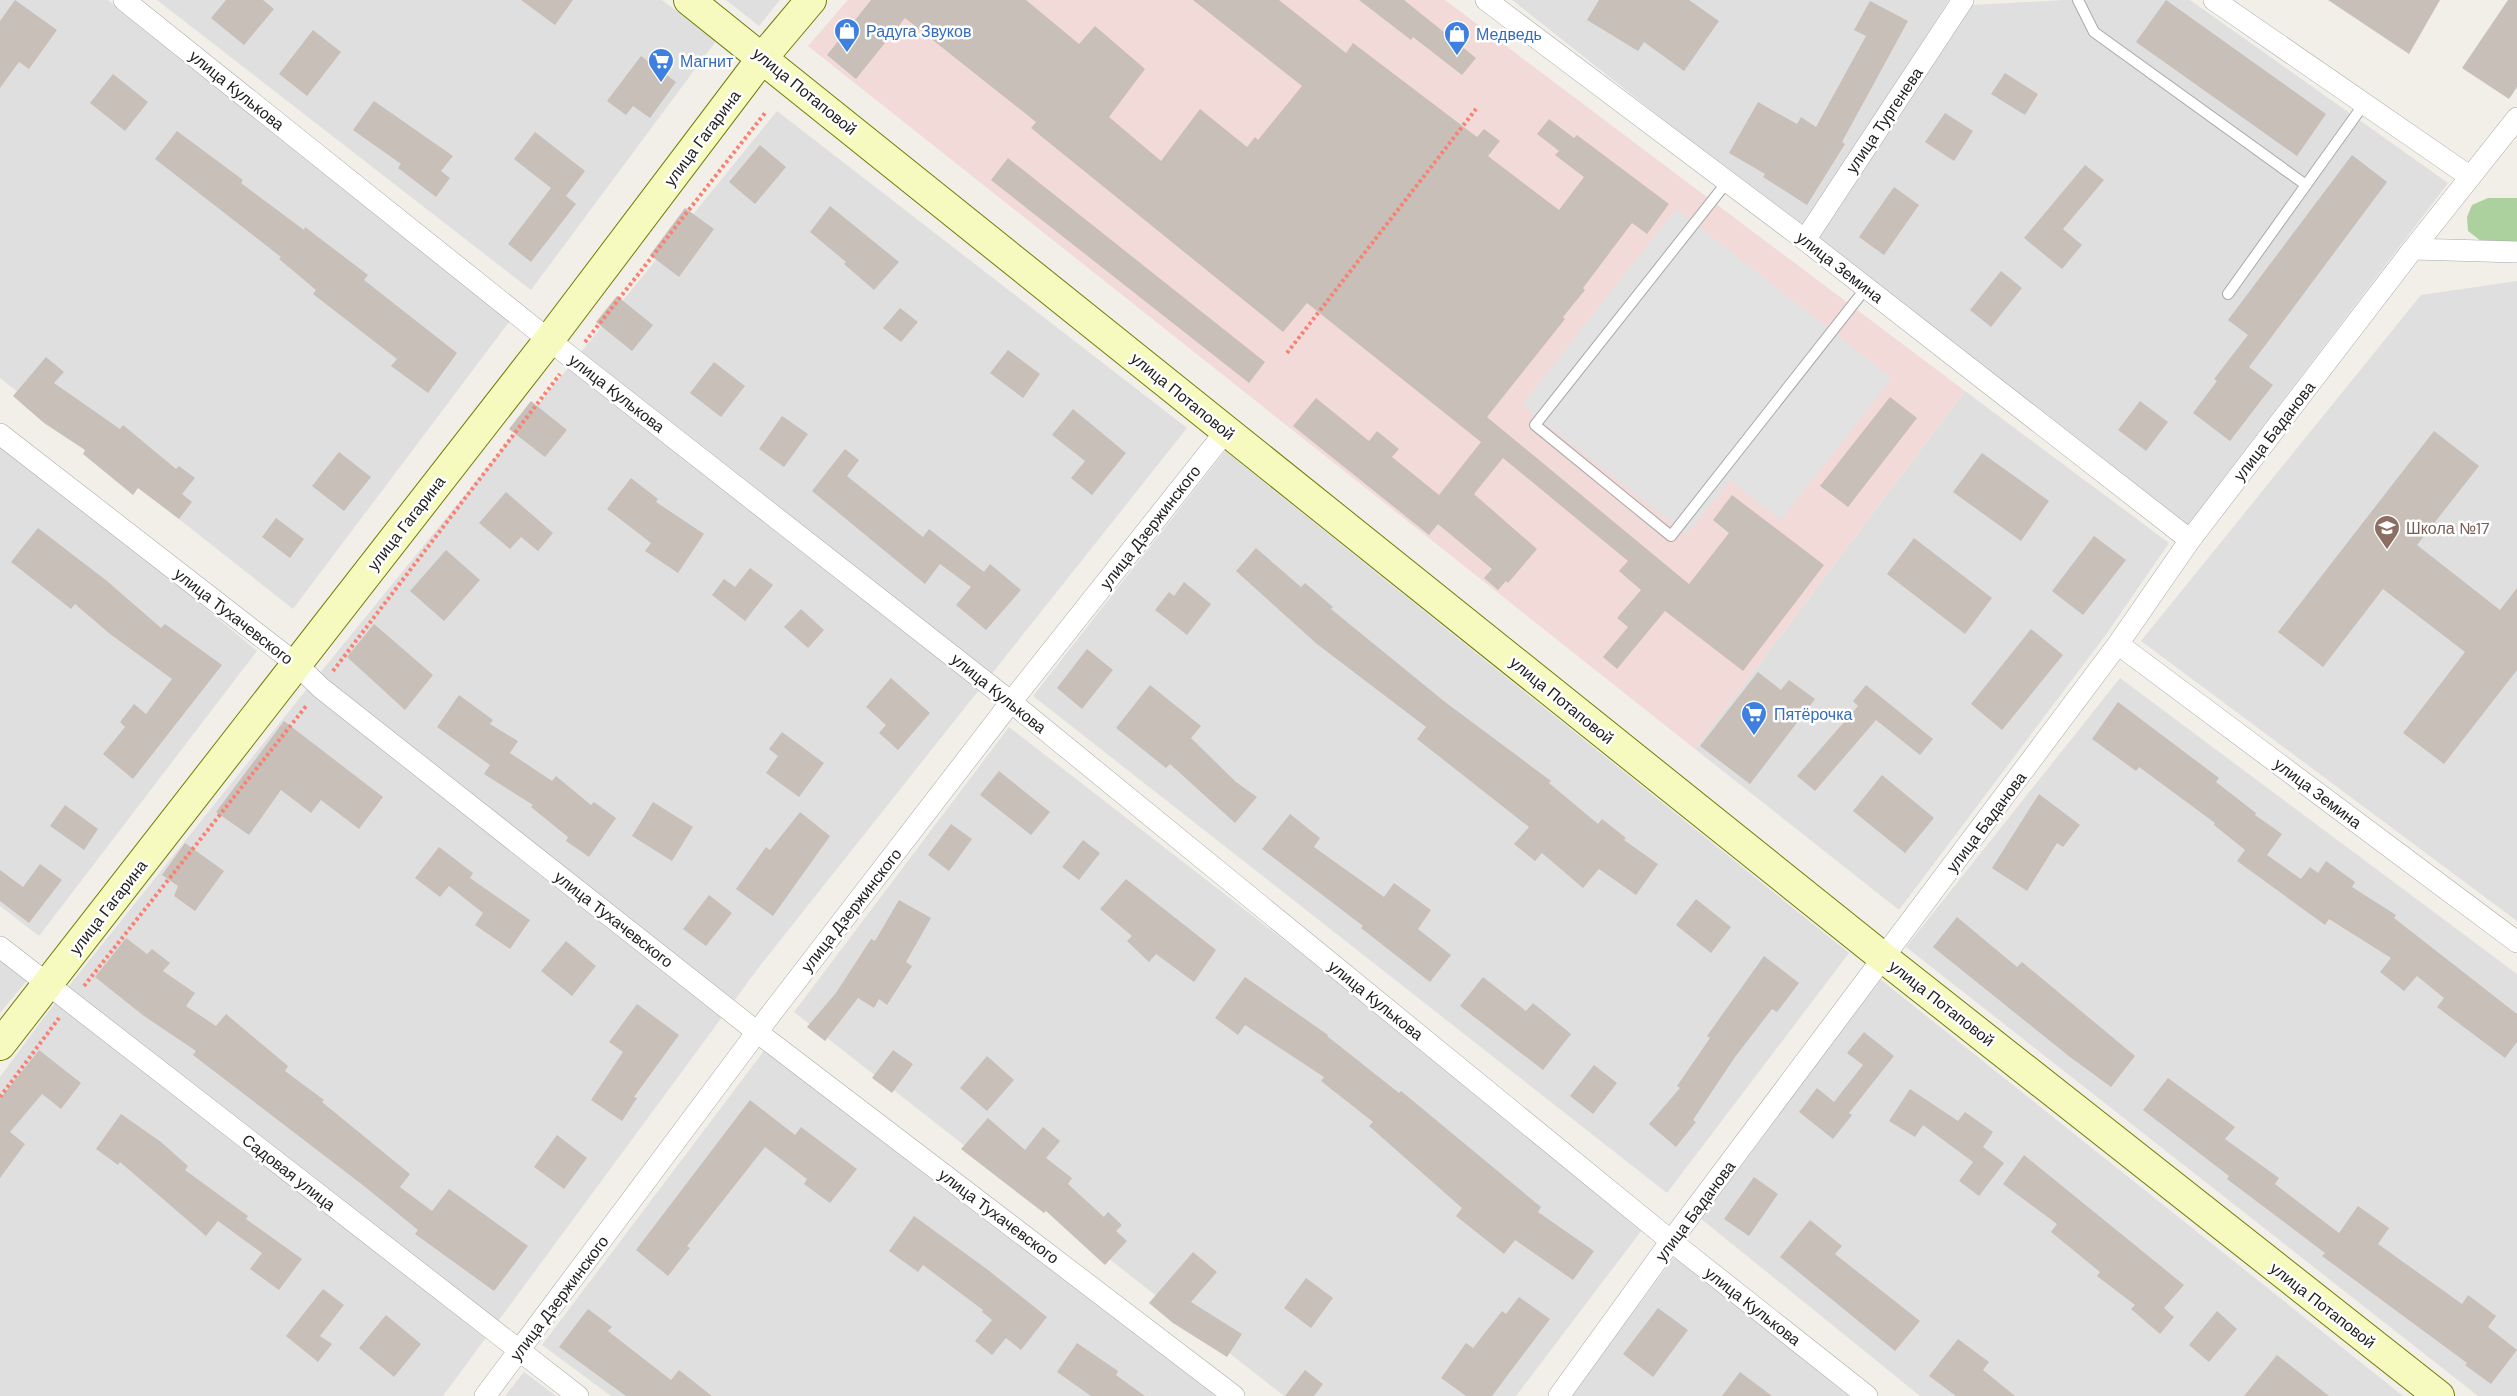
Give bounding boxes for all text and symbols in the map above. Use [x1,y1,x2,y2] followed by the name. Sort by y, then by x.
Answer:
[832,16,862,54] shop icon: Радуга Звуков
[1442,19,1472,57] shop icon: Медведь
[866,21,971,42] place label: Радуга Звуков
[1476,24,1542,45] place label: Медведь
[748,43,861,140] street label: улица Потаповой
[185,46,289,135] street label: улица Кулькова
[646,46,676,84] supermarket icon: Магнит
[680,51,734,72] place label: Магнит
[1841,63,1928,177] street label: улица Тургенева
[659,86,745,190] street label: улица Гагарина
[1792,227,1887,308] street label: улица Земина
[1126,348,1239,445] street label: улица Потаповой
[564,349,669,437] street label: улица Кулькова
[2229,377,2320,485] street label: улица Баданова
[1095,461,1205,593] street label: улица Дзержинского
[363,472,450,575] street label: улица Гагарина
[2372,513,2402,551] school or university icon: Школа №17
[2406,518,2490,539] place label: Школа №17
[170,563,298,670] street label: улица Тухачевского
[947,649,1051,738] street label: улица Кулькова
[1505,652,1618,749] street label: улица Потаповой
[1739,699,1769,737] supermarket icon: Пятёрочка
[1774,704,1853,725] place label: Пятёрочка
[2270,754,2366,833] street label: улица Земина
[1942,768,2031,877] street label: улица Баданова
[796,844,906,976] street label: улица Дзержинского
[65,856,152,959] street label: улица Гагарина
[550,866,678,973] street label: улица Тухачевского
[1324,956,1428,1045] street label: улица Кулькова
[1885,956,1999,1051] street label: улица Потаповой
[238,1129,340,1216] street label: Садовая улица
[1651,1157,1740,1266] street label: улица Баданова
[934,1164,1063,1269] street label: улица Тухачевского
[505,1231,613,1365] street label: улица Дзержинского
[2266,1258,2380,1353] street label: улица Потаповой
[1700,1262,1805,1350] street label: улица Кулькова

